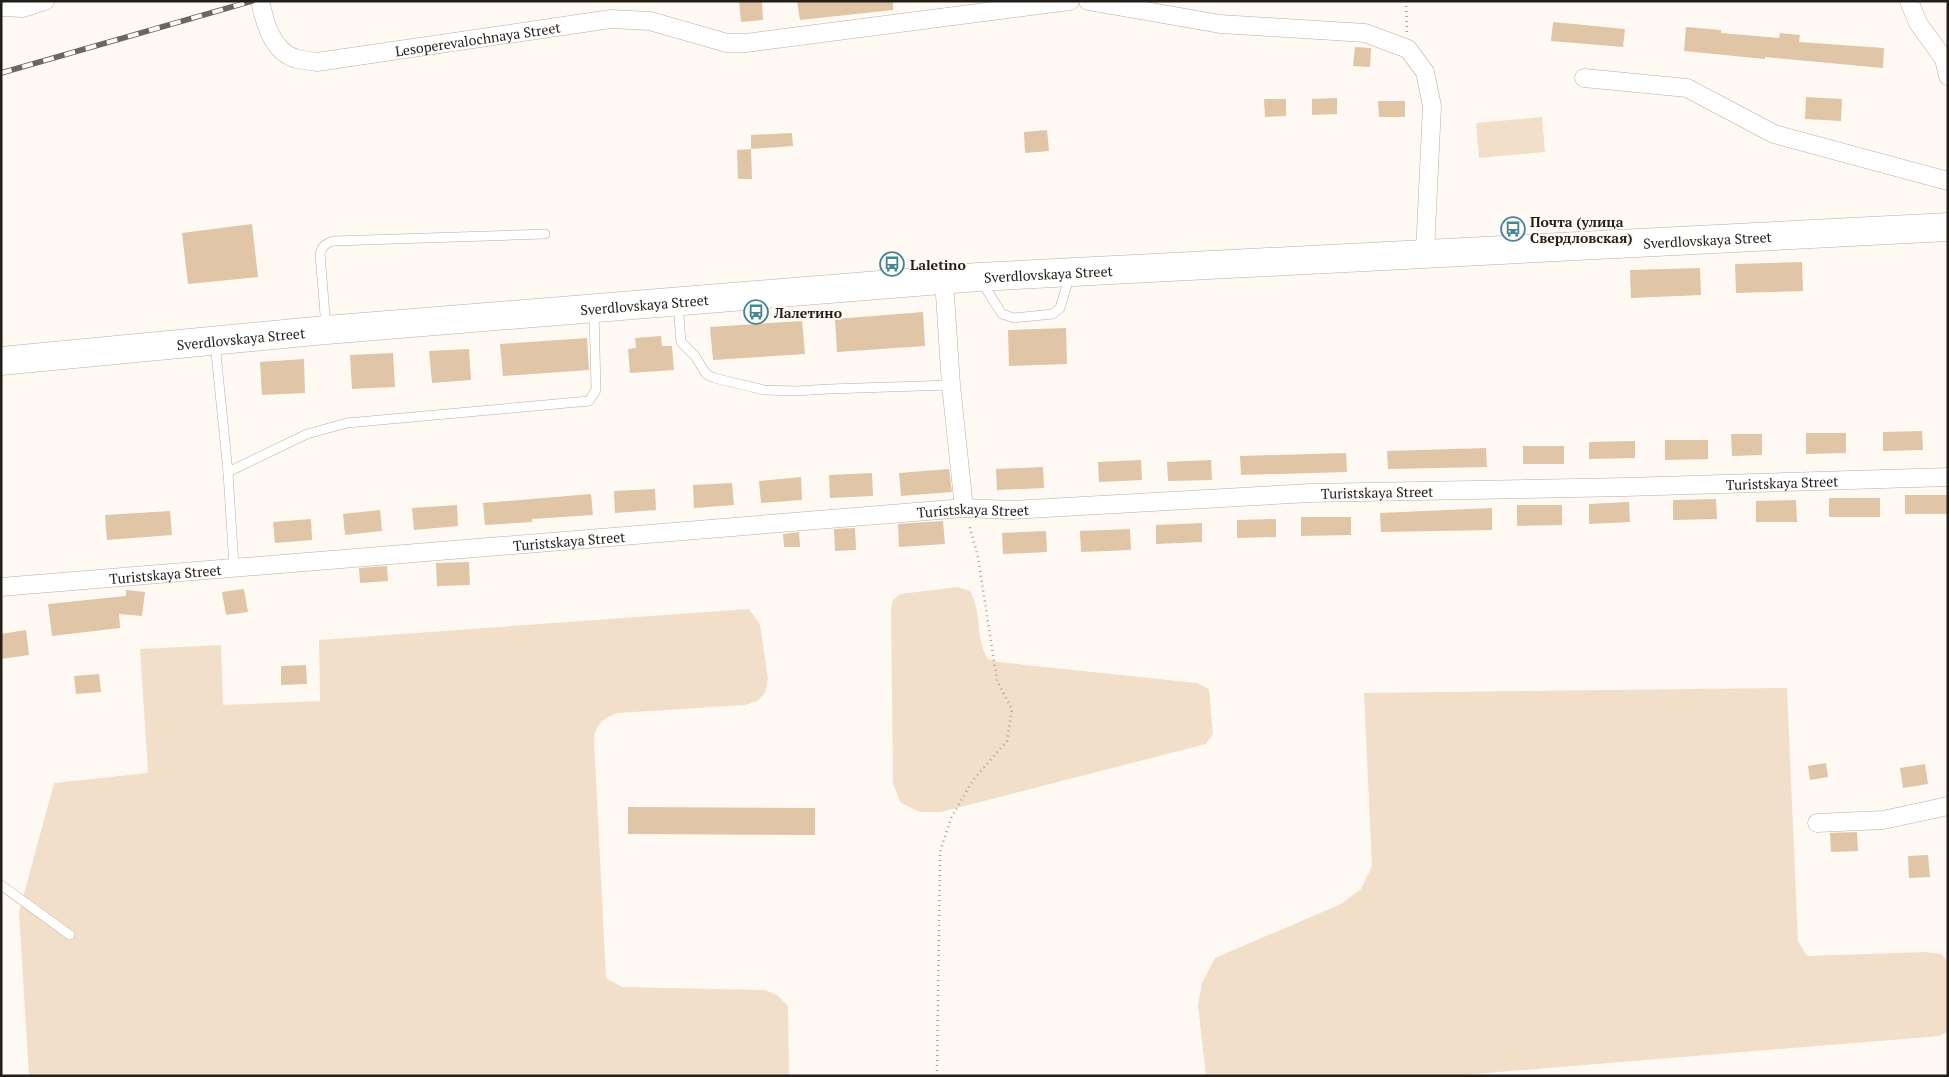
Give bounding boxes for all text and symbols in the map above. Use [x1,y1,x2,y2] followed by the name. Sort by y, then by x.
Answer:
[394,17,562,60] street label: Lesoperevalochnaya Street
[1530,212,1633,247] place label: Почта (улица Свердловская)
[1500,216,1526,242] bus stop icon: Почта (улица Свердловская)
[1643,227,1773,252] street label: Sverdlovskaya Street
[879,251,905,277] bus stop icon: Laletino
[910,255,966,274] place label: Laletino
[983,261,1114,286] street label: Sverdlovskaya Street
[580,289,710,319] street label: Sverdlovskaya Street
[743,299,769,325] bus stop icon: Лалетино
[773,303,842,322] place label: Лалетино
[176,322,307,354] street label: Sverdlovskaya Street
[1726,471,1839,493] street label: Turistskaya Street
[1321,481,1434,502] street label: Turistskaya Street
[916,498,1030,521] street label: Turistskaya Street
[512,526,627,554] street label: Turistskaya Street
[109,559,223,588] street label: Turistskaya Street

